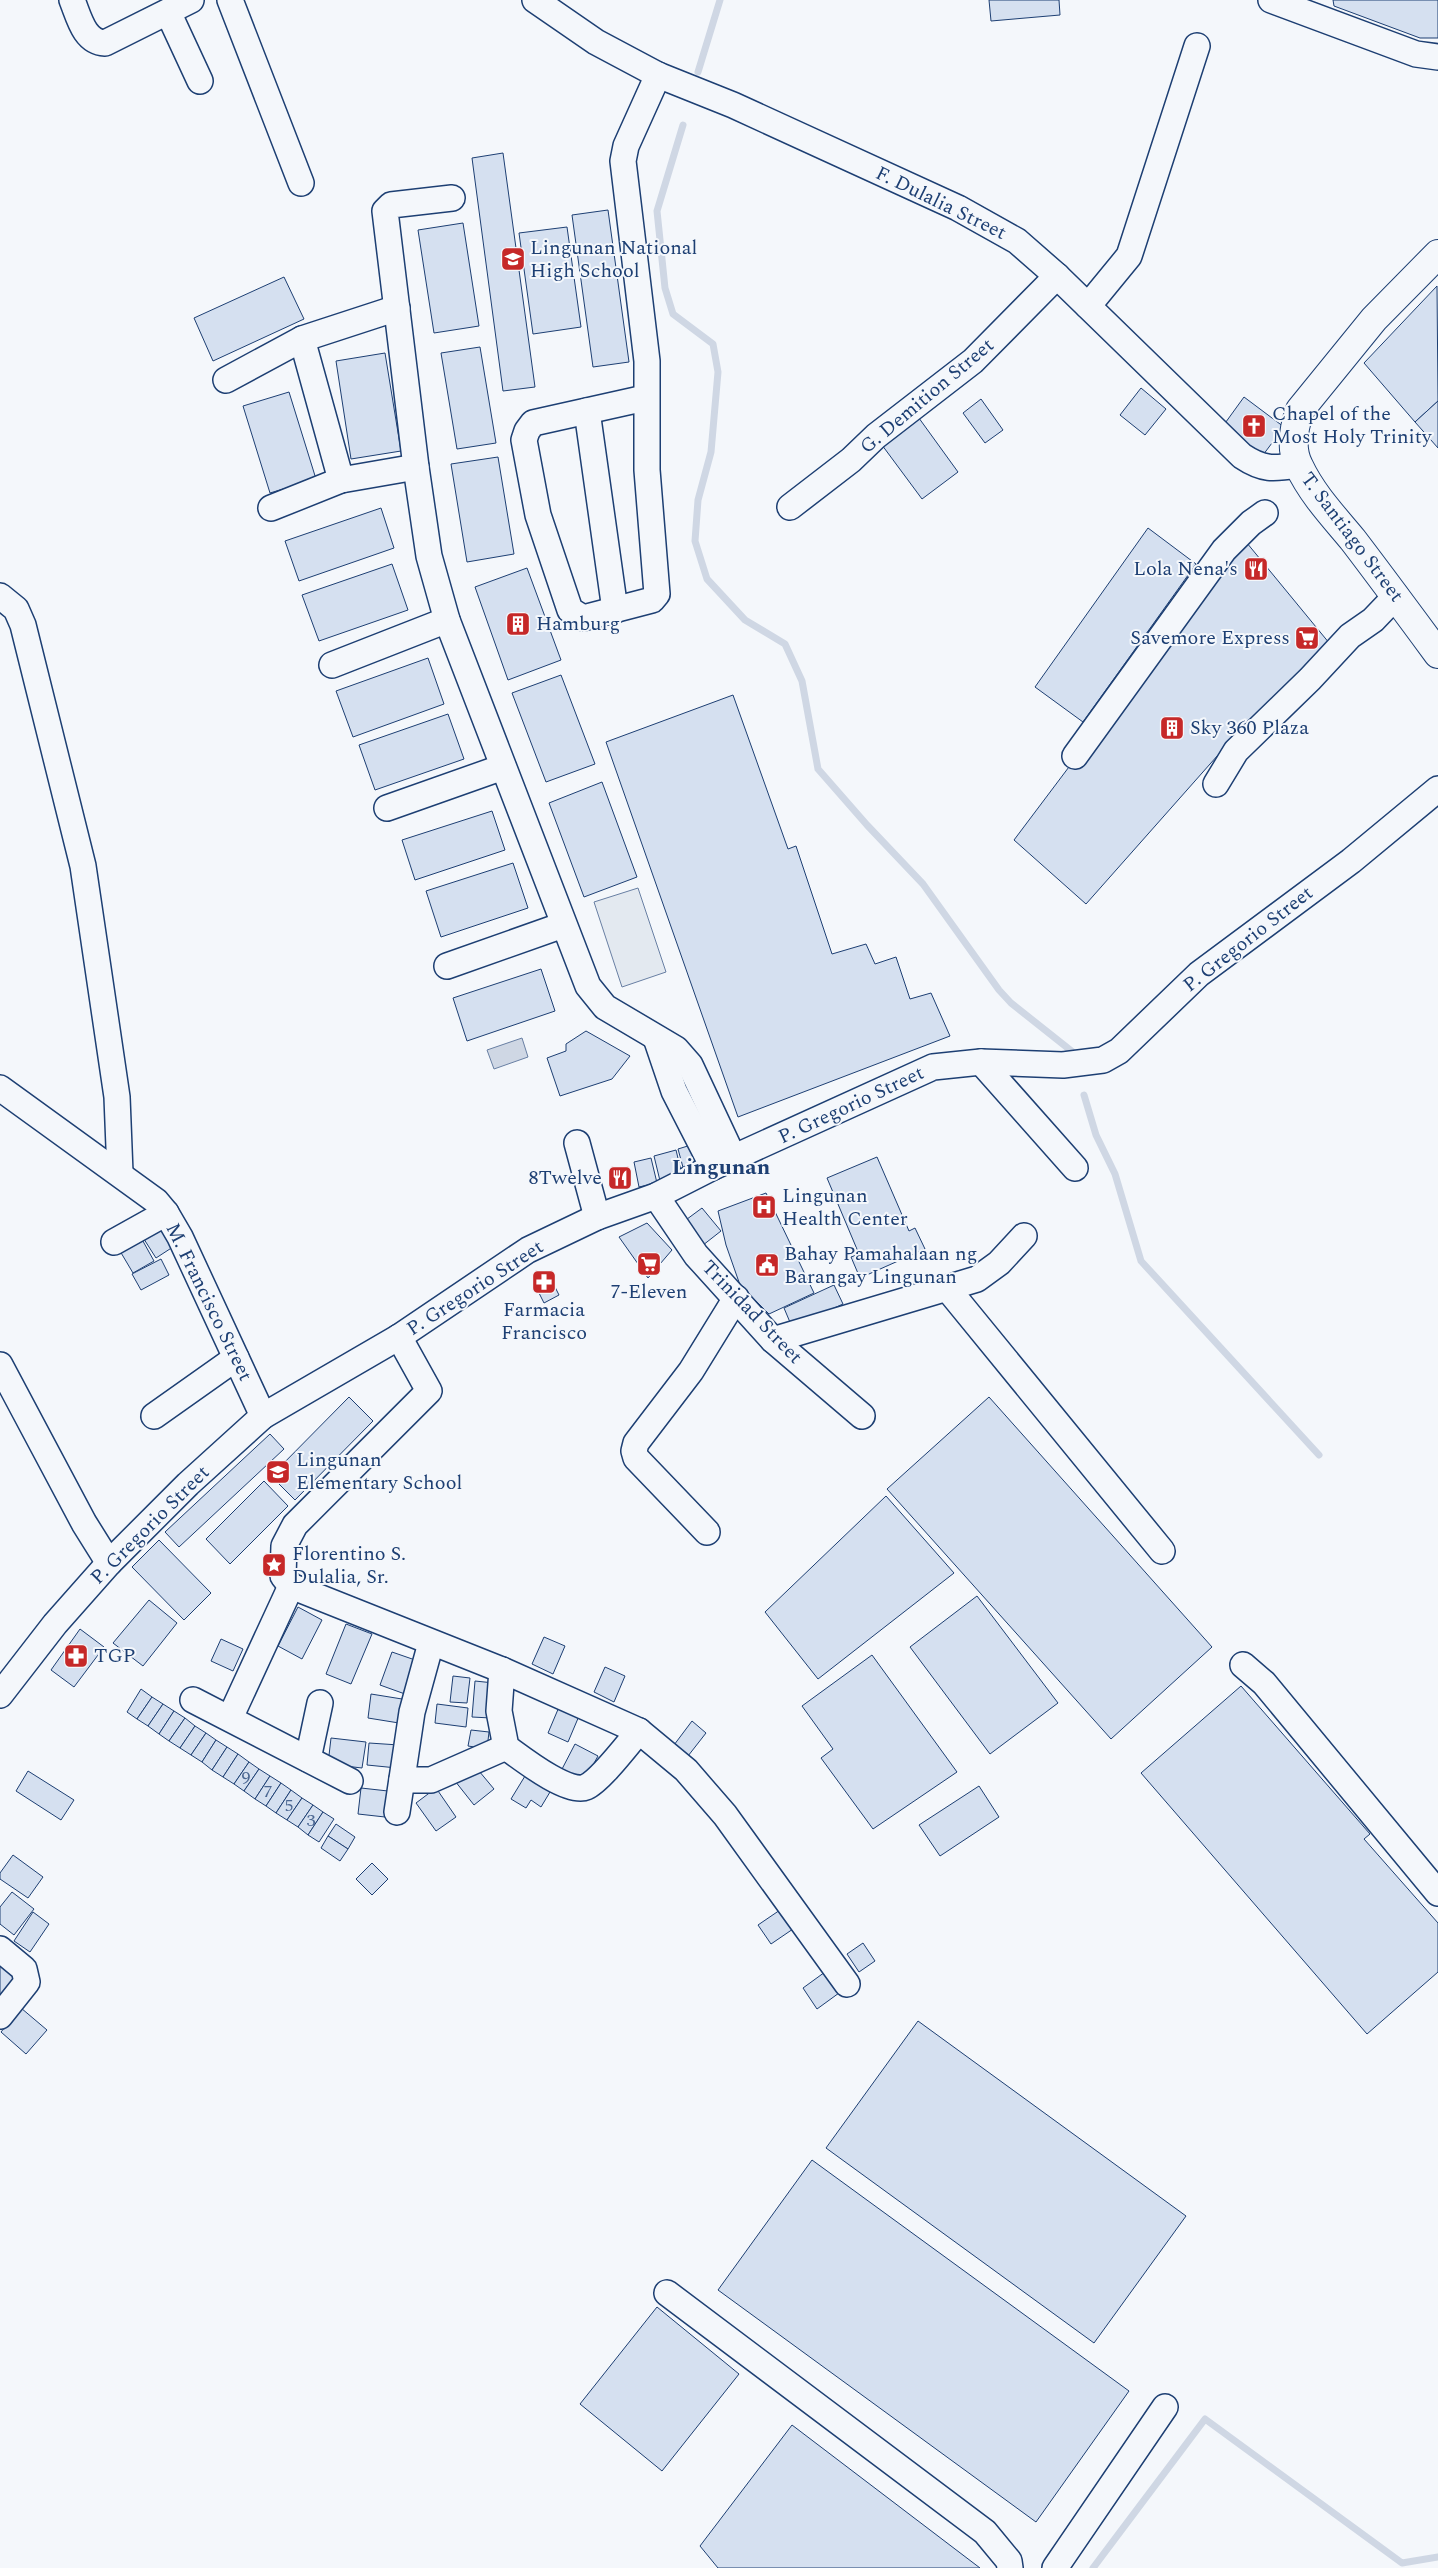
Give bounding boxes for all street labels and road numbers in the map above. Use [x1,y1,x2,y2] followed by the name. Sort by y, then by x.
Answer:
[870,158,1012,248] street label: F. Dulalia Street
[853,331,1001,461] street label: G. Demition Street
[1293,466,1411,608] street label: T. Santiago Street
[1176,878,1320,1000] street label: P. Gregorio Street
[773,1058,929,1152] street label: P. Gregorio Street
[158,1218,260,1386] street label: M. Francisco Street
[401,1232,549,1344] street label: P. Gregorio Street
[694,1253,810,1371] street label: Trinidad Street
[83,1458,217,1592] street label: P. Gregorio Street

